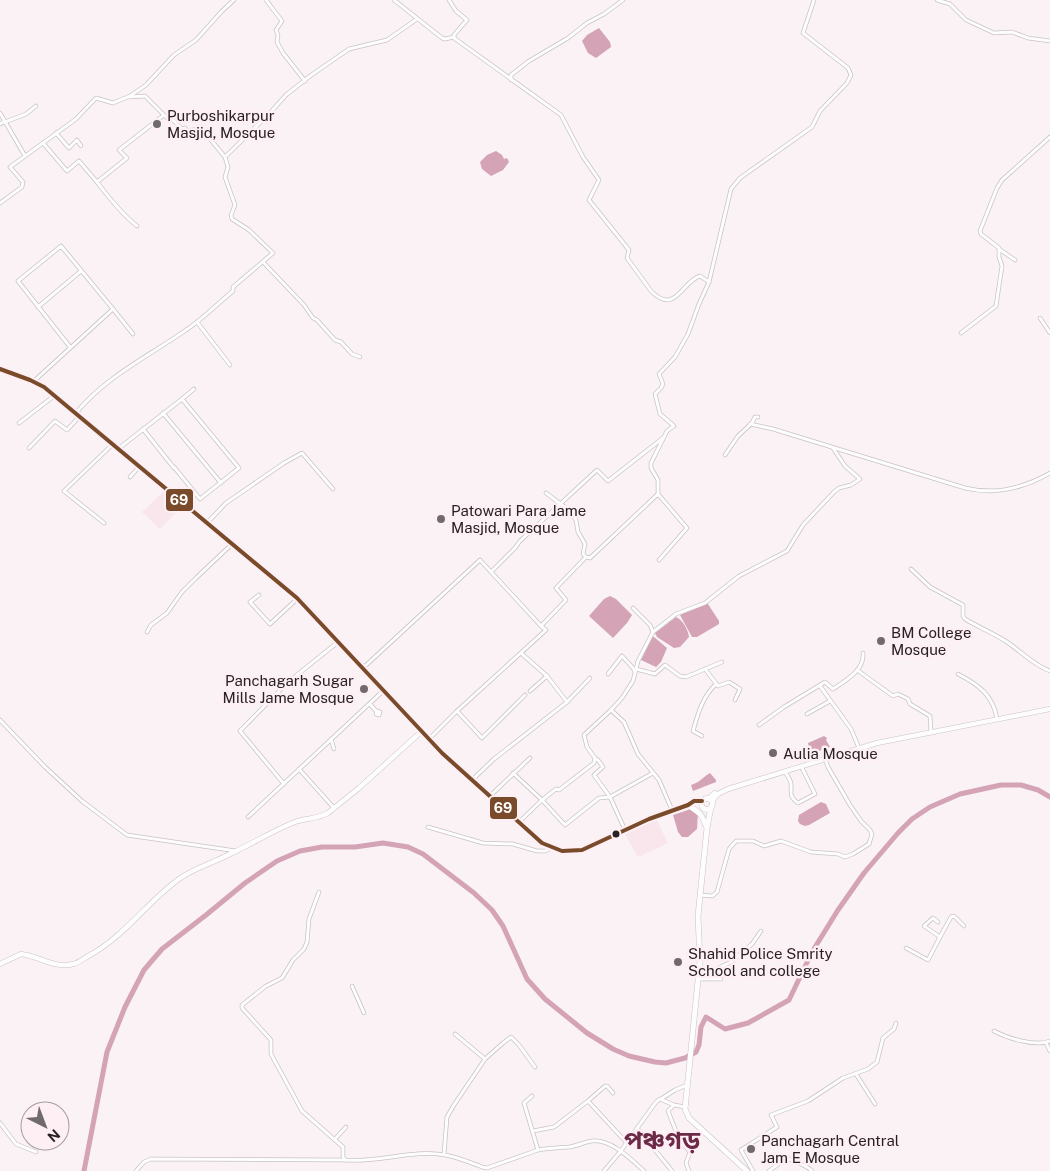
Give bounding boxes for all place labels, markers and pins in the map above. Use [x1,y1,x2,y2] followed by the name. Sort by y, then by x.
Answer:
[167,107,275,141] place label: Purboshikarpur Masjid, Mosque
[151,118,163,130] marker: Purboshikarpur Masjid, Mosque
[451,502,586,536] place label: Patowari Para Jame Masjid, Mosque
[435,513,447,525] marker: Patowari Para Jame Masjid, Mosque
[891,624,971,658] place label: BM College Mosque
[875,635,887,647] marker: BM College Mosque
[223,672,354,706] place label: Panchagarh Sugar Mills Jame Mosque
[358,683,370,695] marker: Panchagarh Sugar Mills Jame Mosque
[783,745,878,762] place label: Aulia Mosque
[767,747,779,759] marker: Aulia Mosque
[611,829,621,839] unlabelled marker
[688,945,833,979] place label: Shahid Police Smrity School and college
[672,956,684,968] marker: Shahid Police Smrity School and college
[761,1132,899,1166] place label: Panchagarh Central Jam E Mosque
[745,1143,757,1155] marker: Panchagarh Central Jam E Mosque

